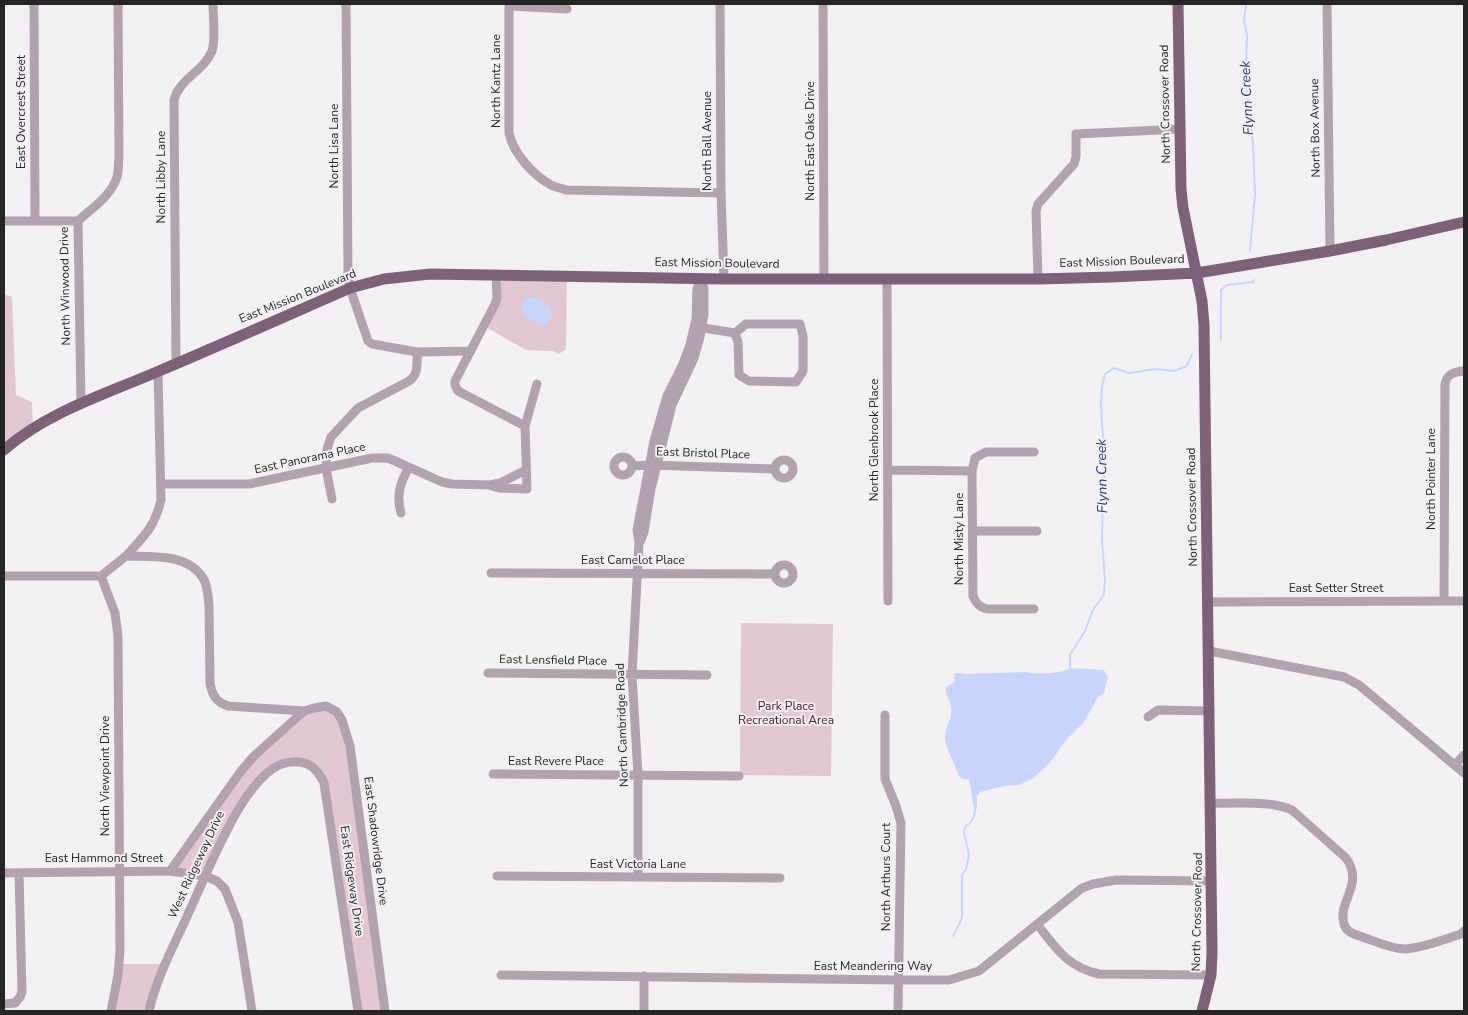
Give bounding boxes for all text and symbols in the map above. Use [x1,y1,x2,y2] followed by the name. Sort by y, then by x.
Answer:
[490,34,504,128] street label: North Kantz Lane
[1158,44,1174,164] street label: North Crossover Road
[15,55,29,169] street label: East Overcrest Street
[1238,60,1258,136] water label: Flynn Creek
[1308,78,1324,178] street label: North Box Avenue
[804,81,818,201] street label: North East Oaks Drive
[701,91,715,191] street label: North Ball Avenue
[328,104,342,188] street label: North Lisa Lane
[155,131,169,223] street label: North Libby Lane
[58,226,74,346] street label: North Winwood Drive
[1059,253,1185,271] street label: East Mission Boulevard
[654,256,780,272] street label: East Mission Boulevard
[237,267,359,327] street label: East Mission Boulevard
[868,379,882,501] street label: North Glenbrook Place
[1425,428,1439,530] street label: North Pointer Lane
[1094,439,1112,513] water label: Flynn Creek
[253,440,367,478] street label: East Panorama Place
[656,445,750,463] street label: East Bristol Place
[1185,447,1201,567] street label: North Crossover Road
[953,493,967,585] street label: North Misty Lane
[581,554,685,568] street label: East Camelot Place
[1289,582,1383,596] street label: East Setter Street
[499,653,607,669] street label: East Lensfield Place
[614,663,632,787] street label: North Cambridge Road
[738,700,834,728] park label: Park Place Recreational Area
[99,716,113,836] street label: North Viewpoint Drive
[508,755,604,769] street label: East Revere Place
[360,776,390,906] street label: East Shadowridge Drive
[166,809,228,921] street label: West Ridgeway Drive
[880,823,894,931] street label: North Arthurs Court
[336,825,366,937] street label: East Ridgeway Drive
[45,852,163,866] street label: East Hammond Street
[1190,852,1206,972] street label: North Crossover Road
[590,858,686,872] street label: East Victoria Lane
[814,960,932,974] street label: East Meandering Way

